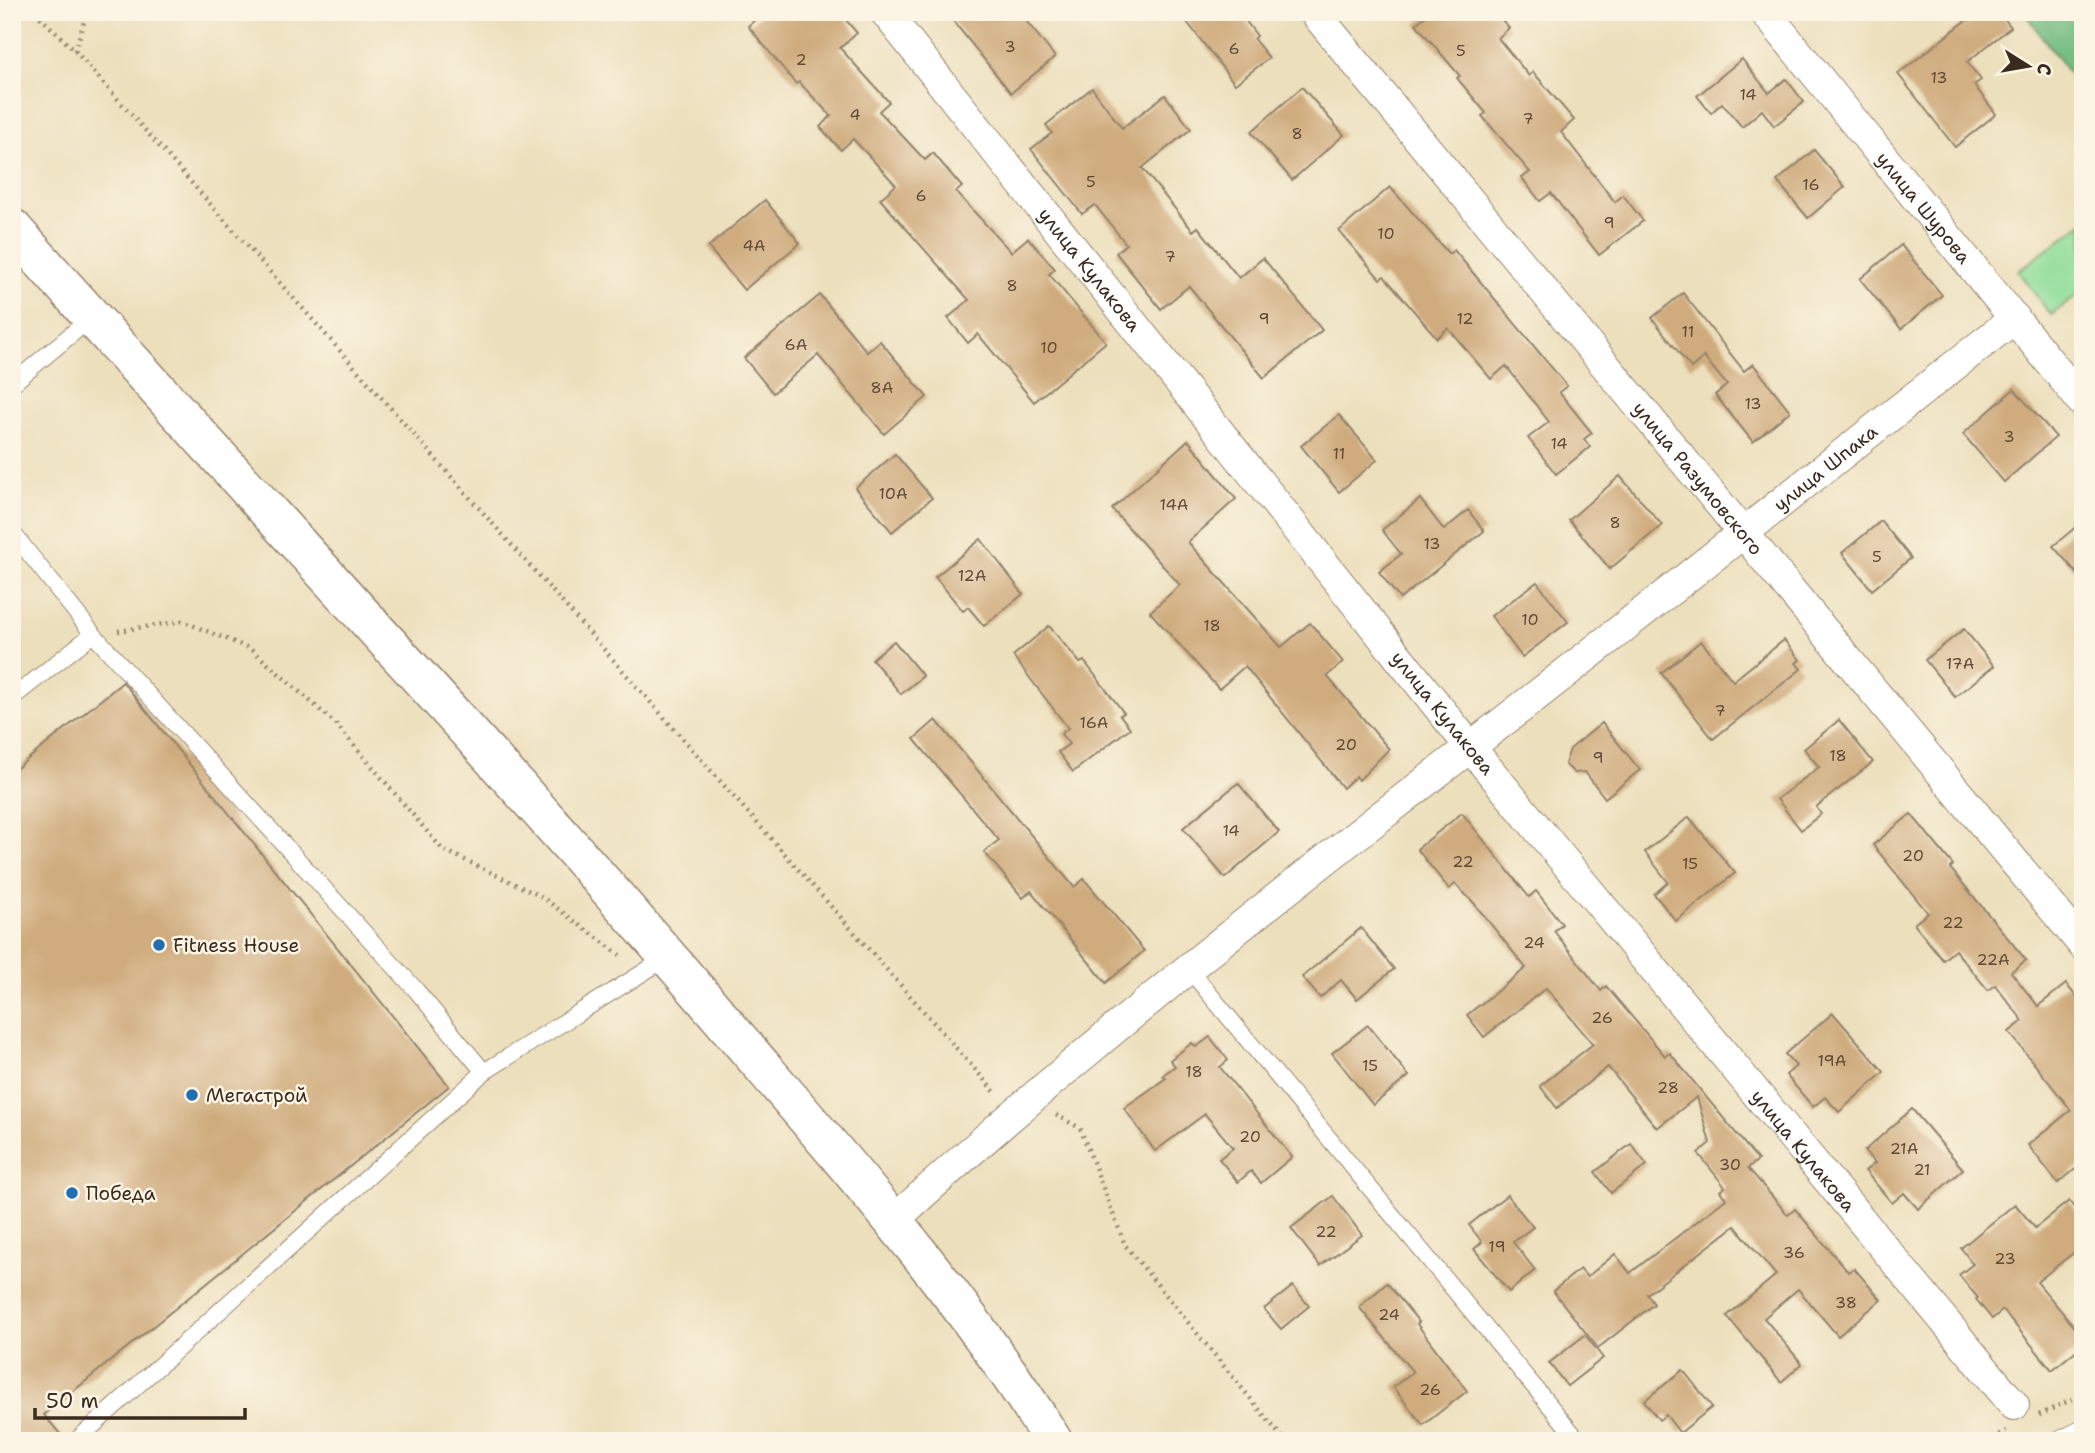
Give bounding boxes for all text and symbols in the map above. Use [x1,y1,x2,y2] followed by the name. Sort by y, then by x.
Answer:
[1994,32,2064,102] north arrow
[1004,36,1016,57] house number: 3
[1228,38,1240,59] house number: 6
[1456,40,1466,61] house number: 5
[795,49,807,70] house number: 2
[2031,61,2058,77] text: С
[1930,67,1948,88] house number: 13
[1739,84,1757,105] house number: 14
[849,104,861,125] house number: 4
[1522,108,1534,129] house number: 7
[1291,123,1303,144] house number: 8
[1871,147,1977,269] street label: улица Шурова
[1086,171,1096,192] house number: 5
[1802,174,1820,195] house number: 16
[915,185,927,206] house number: 6
[1033,203,1147,337] street label: улица Кулакова
[1603,212,1615,233] house number: 9
[1377,223,1395,244] house number: 10
[743,235,765,256] house number: 4А
[1164,246,1176,267] house number: 7
[1006,275,1018,296] house number: 8
[1258,308,1270,329] house number: 9
[1456,308,1474,329] house number: 12
[1682,321,1694,342] house number: 11
[785,334,807,355] house number: 6А
[1040,337,1058,358] house number: 10
[871,377,893,398] house number: 8А
[1744,393,1762,414] house number: 13
[1627,396,1768,560] street label: улица Разумовского
[1768,419,1883,517] street label: улица Шпака
[2003,426,2015,447] house number: 3
[1550,433,1568,454] house number: 14
[1333,443,1345,464] house number: 11
[878,483,908,504] house number: 10А
[1160,494,1188,515] house number: 14А
[1609,512,1621,533] house number: 8
[1423,533,1441,554] house number: 13
[1872,546,1882,567] house number: 5
[958,565,986,586] house number: 12А
[1521,609,1539,630] house number: 10
[1203,615,1221,636] house number: 18
[1386,646,1500,780] street label: улица Кулакова
[1946,653,1974,674] house number: 17А
[1714,700,1726,721] house number: 7
[1080,712,1108,733] house number: 16А
[1335,734,1357,755] house number: 20
[1829,745,1847,766] house number: 18
[1592,747,1604,768] house number: 9
[1222,820,1240,841] house number: 14
[1902,845,1924,866] house number: 20
[1452,851,1474,872] house number: 22
[1682,853,1698,874] house number: 15
[1942,912,1964,933] house number: 22
[1523,932,1545,953] house number: 24
[173,933,299,958] place label: Fitness House
[151,937,167,953] marker: Fitness House
[1976,949,2010,970] house number: 22А
[1591,1007,1613,1028] house number: 26
[1818,1050,1846,1071] house number: 19А
[1362,1055,1378,1076] house number: 15
[1185,1061,1203,1082] house number: 18
[1657,1077,1679,1098] house number: 28
[206,1083,308,1108] place label: Мегастрой
[1745,1084,1861,1217] street label: улица Кулакова
[184,1087,200,1103] marker: Мегастрой
[1239,1126,1261,1147] house number: 20
[1890,1138,1918,1159] house number: 21А
[1719,1154,1741,1175] house number: 30
[1913,1159,1931,1180] house number: 21
[86,1181,156,1206] place label: Победа
[64,1185,80,1201] marker: Победа
[1315,1221,1337,1242] house number: 22
[1488,1236,1506,1257] house number: 19
[1783,1242,1805,1263] house number: 36
[1994,1248,2016,1269] house number: 23
[1835,1292,1857,1313] house number: 38
[1378,1304,1400,1325] house number: 24
[35,1376,245,1420] scale bar
[1419,1379,1441,1400] house number: 26
[46,1387,99,1415] text: 50 m

